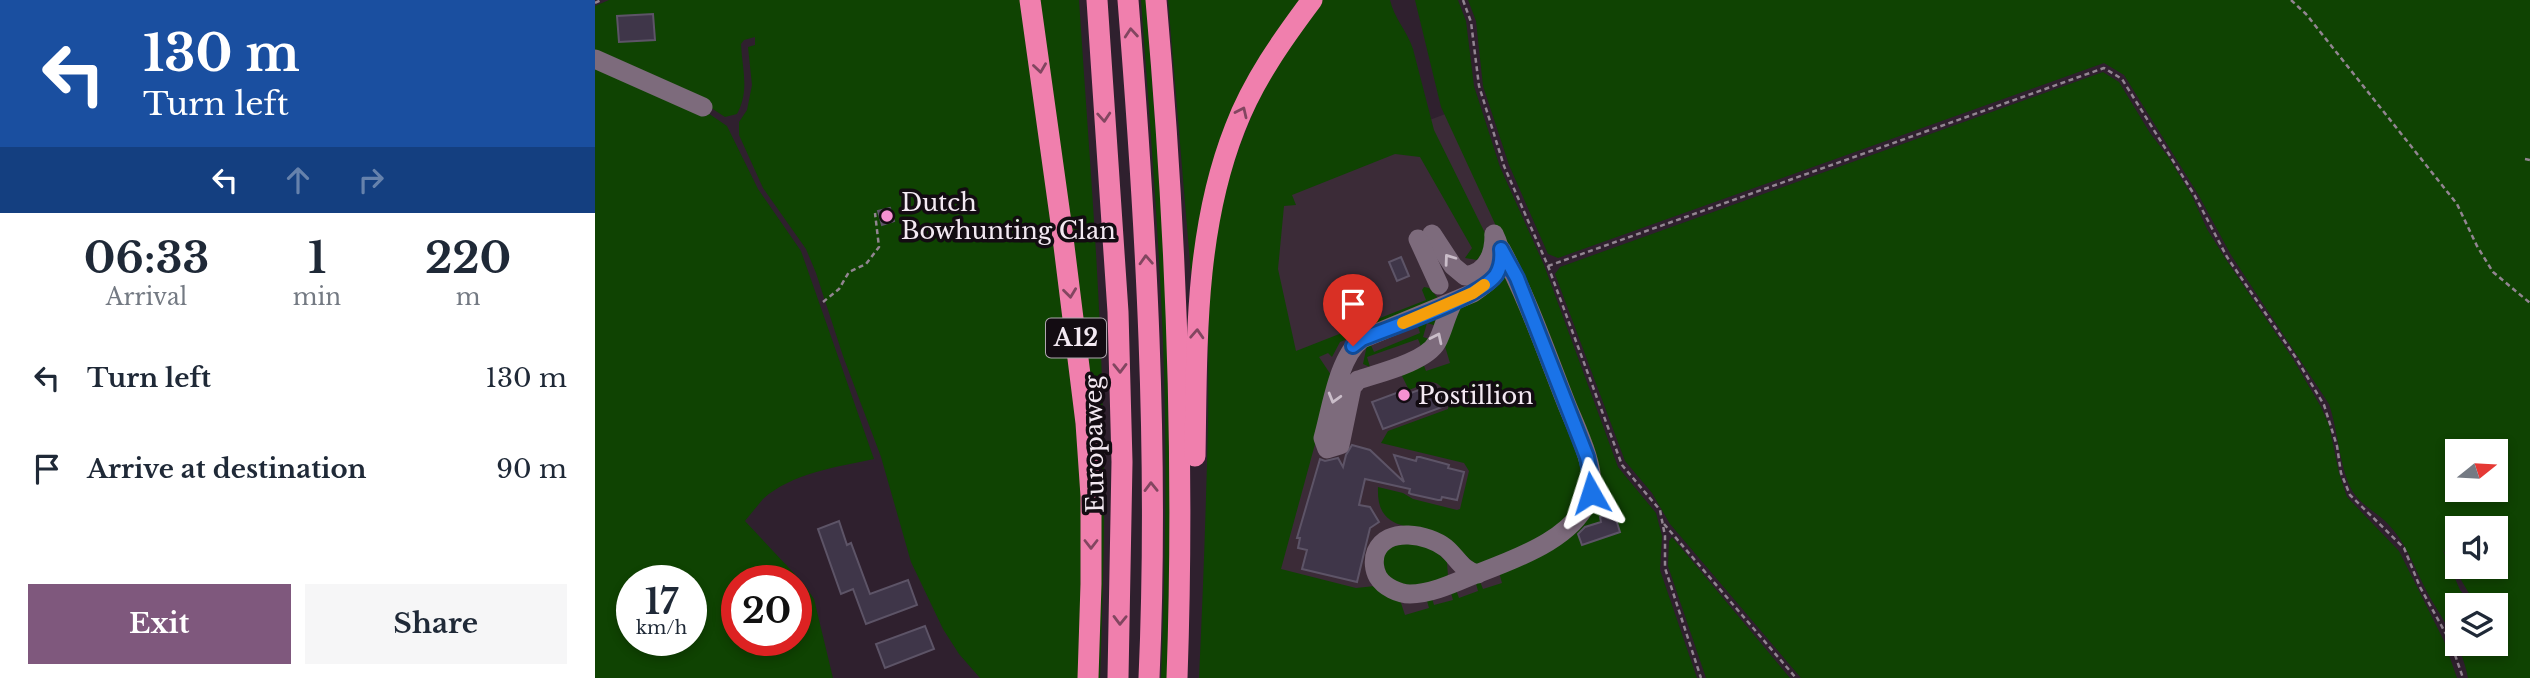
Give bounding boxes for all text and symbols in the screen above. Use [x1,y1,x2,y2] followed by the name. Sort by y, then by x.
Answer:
[143,23,300,84] text: 130 m
[1124,27,1139,38] one-way arrow
[28,28,119,119] icon: left
[1032,62,1047,73] one-way arrow
[143,84,289,124] text: Turn left
[1234,107,1248,119] one-way arrow
[1096,112,1111,123] one-way arrow
[206,161,244,199] icon: left
[279,161,317,199] icon: ahead
[352,161,390,199] icon: right
[901,188,1116,245] place label: Dutch Bowhunting Clan
[879,208,895,224] marker: Dutch Bowhunting Clan
[84,232,209,284] text: 06:33
[308,232,326,284] text: 1
[425,232,511,284] text: 220
[1139,254,1154,265] one-way arrow
[1445,254,1457,267] one-way arrow
[1323,274,1383,346] pin
[106,283,187,311] text: Arrival
[293,283,341,311] text: min
[456,283,480,311] text: m
[1334,285,1372,323] icon: arrive
[1063,287,1078,299] one-way arrow
[1046,318,1106,358] road number: A12
[1190,328,1205,339] one-way arrow
[1429,333,1442,346] one-way arrow
[28,359,66,397] icon: left
[87,362,211,394] text: Turn left
[485,362,567,394] text: 130 m
[1112,363,1127,374] one-way arrow
[1078,374,1110,513] street label: Europaweg
[1418,381,1534,410] place label: Postillion
[1396,387,1412,403] marker: Postillion
[1328,392,1342,404] one-way arrow
[2445,439,2508,502] north arrow
[2445,439,2508,656] map controls
[28,450,66,488] icon: arrive
[87,453,367,485] text: Arrive at destination
[496,453,567,485] text: 90 m
[1554,456,1628,530] position arrow
[1143,482,1159,492] one-way arrow
[2445,516,2508,579] button: sound
[1083,539,1099,550] one-way arrow
[721,565,812,656] speed limit sign: 20
[645,580,678,623] text: 17
[28,584,291,664] button: Exit
[305,584,567,664] button: Share
[2445,593,2508,656] button: layers
[1113,615,1128,626] one-way arrow
[636,617,687,639] text: km/h

